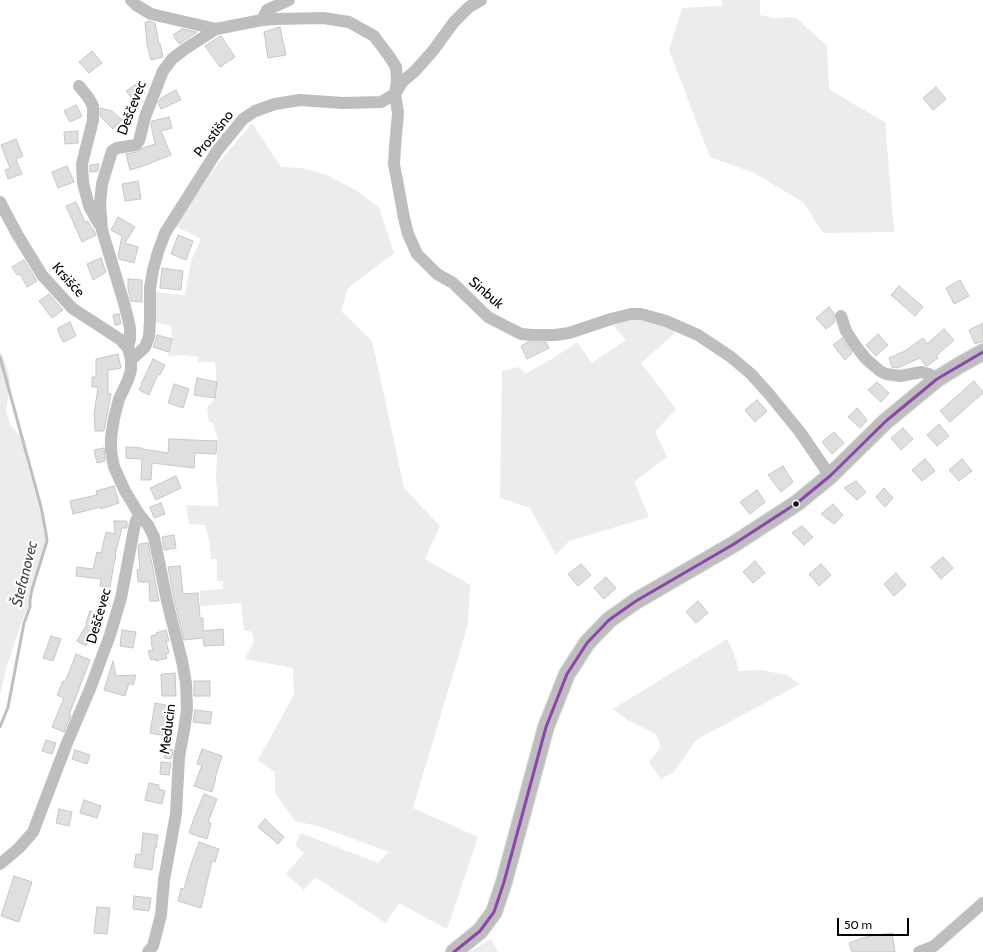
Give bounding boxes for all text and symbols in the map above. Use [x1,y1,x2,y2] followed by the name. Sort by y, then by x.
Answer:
[114,78,150,138] street label: Deščevec
[191,107,237,161] street label: Prostišno
[48,259,88,301] street label: Krsišće
[465,273,507,313] street label: Sinbuk
[791,499,801,509] unlabelled marker
[8,539,42,609] water label: Štefanovec
[83,586,115,646] street label: Deščevec
[157,703,179,755] street label: Meducin
[839,910,911,936] scale bar
[844,917,872,932] text: 50 m

